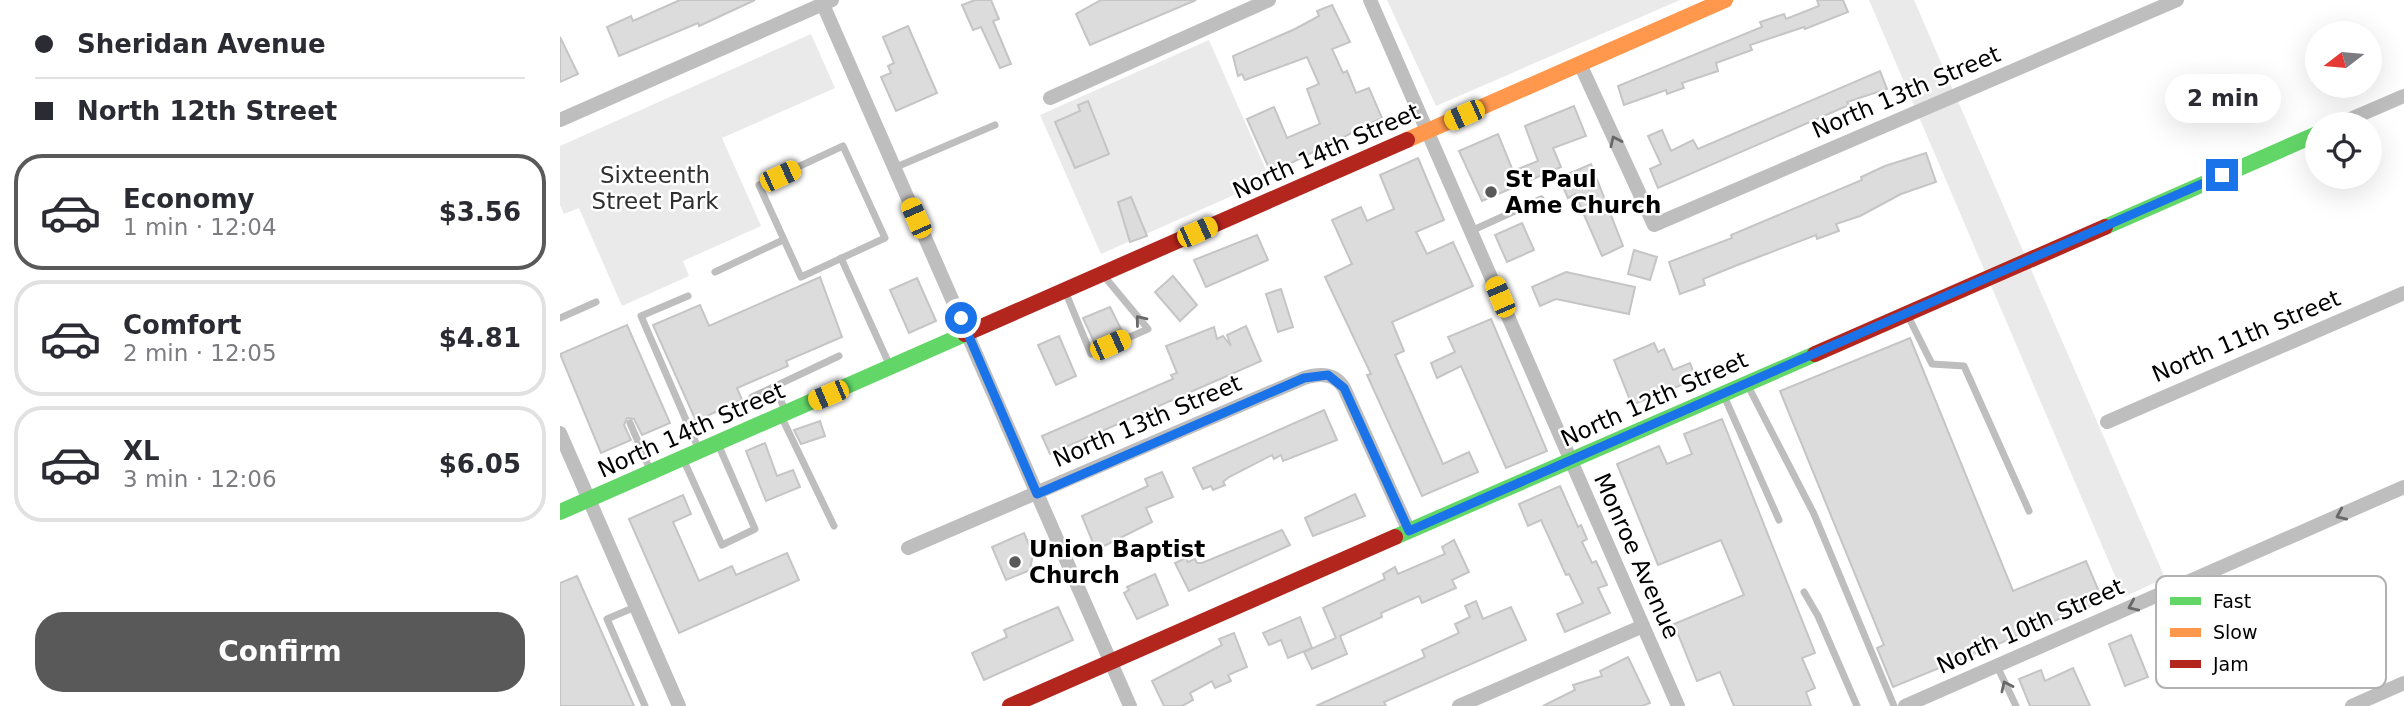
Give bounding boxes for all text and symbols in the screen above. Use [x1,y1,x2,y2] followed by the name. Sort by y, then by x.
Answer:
[2305,21,2382,98] north arrow
[2305,21,2382,189] map controls
[77,29,326,59] text: Sheridan Avenue
[1808,41,2004,143] street label: North 13th Street
[2164,74,2280,122] callout: 2 min
[2187,85,2259,111] text: 2 min
[77,96,337,126] text: North 12th Street
[1441,97,1488,133] car
[1229,98,1423,204] street label: North 14th Street
[2305,112,2382,189] button: locate
[1609,136,1623,148] one-way arrow
[757,158,804,194] car
[2206,159,2238,191] route end
[592,162,719,214] park label: Sixteenth Street Park
[1505,166,1661,218] place label: St Paul Ame Church
[39,181,102,244] icon: car
[123,184,254,214] text: Economy
[1483,184,1499,200] marker: St Paul Ame Church
[898,195,935,241] car
[439,197,521,227] text: $3.56
[123,214,277,240] text: 1 min · 12:04
[1174,214,1221,250] car
[1483,274,1518,320] car
[2148,285,2344,387] street label: North 11th Street
[945,302,977,334] route start
[39,307,102,370] icon: car
[123,310,241,340] text: Comfort
[1135,315,1148,328] one-way arrow
[439,323,521,353] text: $4.81
[1087,327,1134,363] car
[123,340,277,366] text: 2 min · 12:05
[1557,346,1751,452] street label: North 12th Street
[1049,370,1245,472] street label: North 13th Street
[594,377,788,483] street label: North 14th Street
[805,377,852,413] car
[39,433,102,496] icon: car
[123,436,160,466] text: XL
[439,449,521,479] text: $6.05
[123,466,277,492] text: 3 min · 12:06
[1589,469,1685,643] street label: Monroe Avenue
[2336,507,2349,521] one-way arrow
[1029,536,1205,588] place label: Union Baptist Church
[1007,554,1023,570] marker: Union Baptist Church
[1933,573,2127,679] street label: North 10th Street
[2156,576,2386,688] legend
[2213,590,2251,612] text: Fast
[2128,598,2140,612] one-way arrow
[35,612,525,692] button: Confirm
[2213,621,2258,643] text: Slow
[2212,653,2249,675] text: Jam
[2000,681,2014,693] one-way arrow

